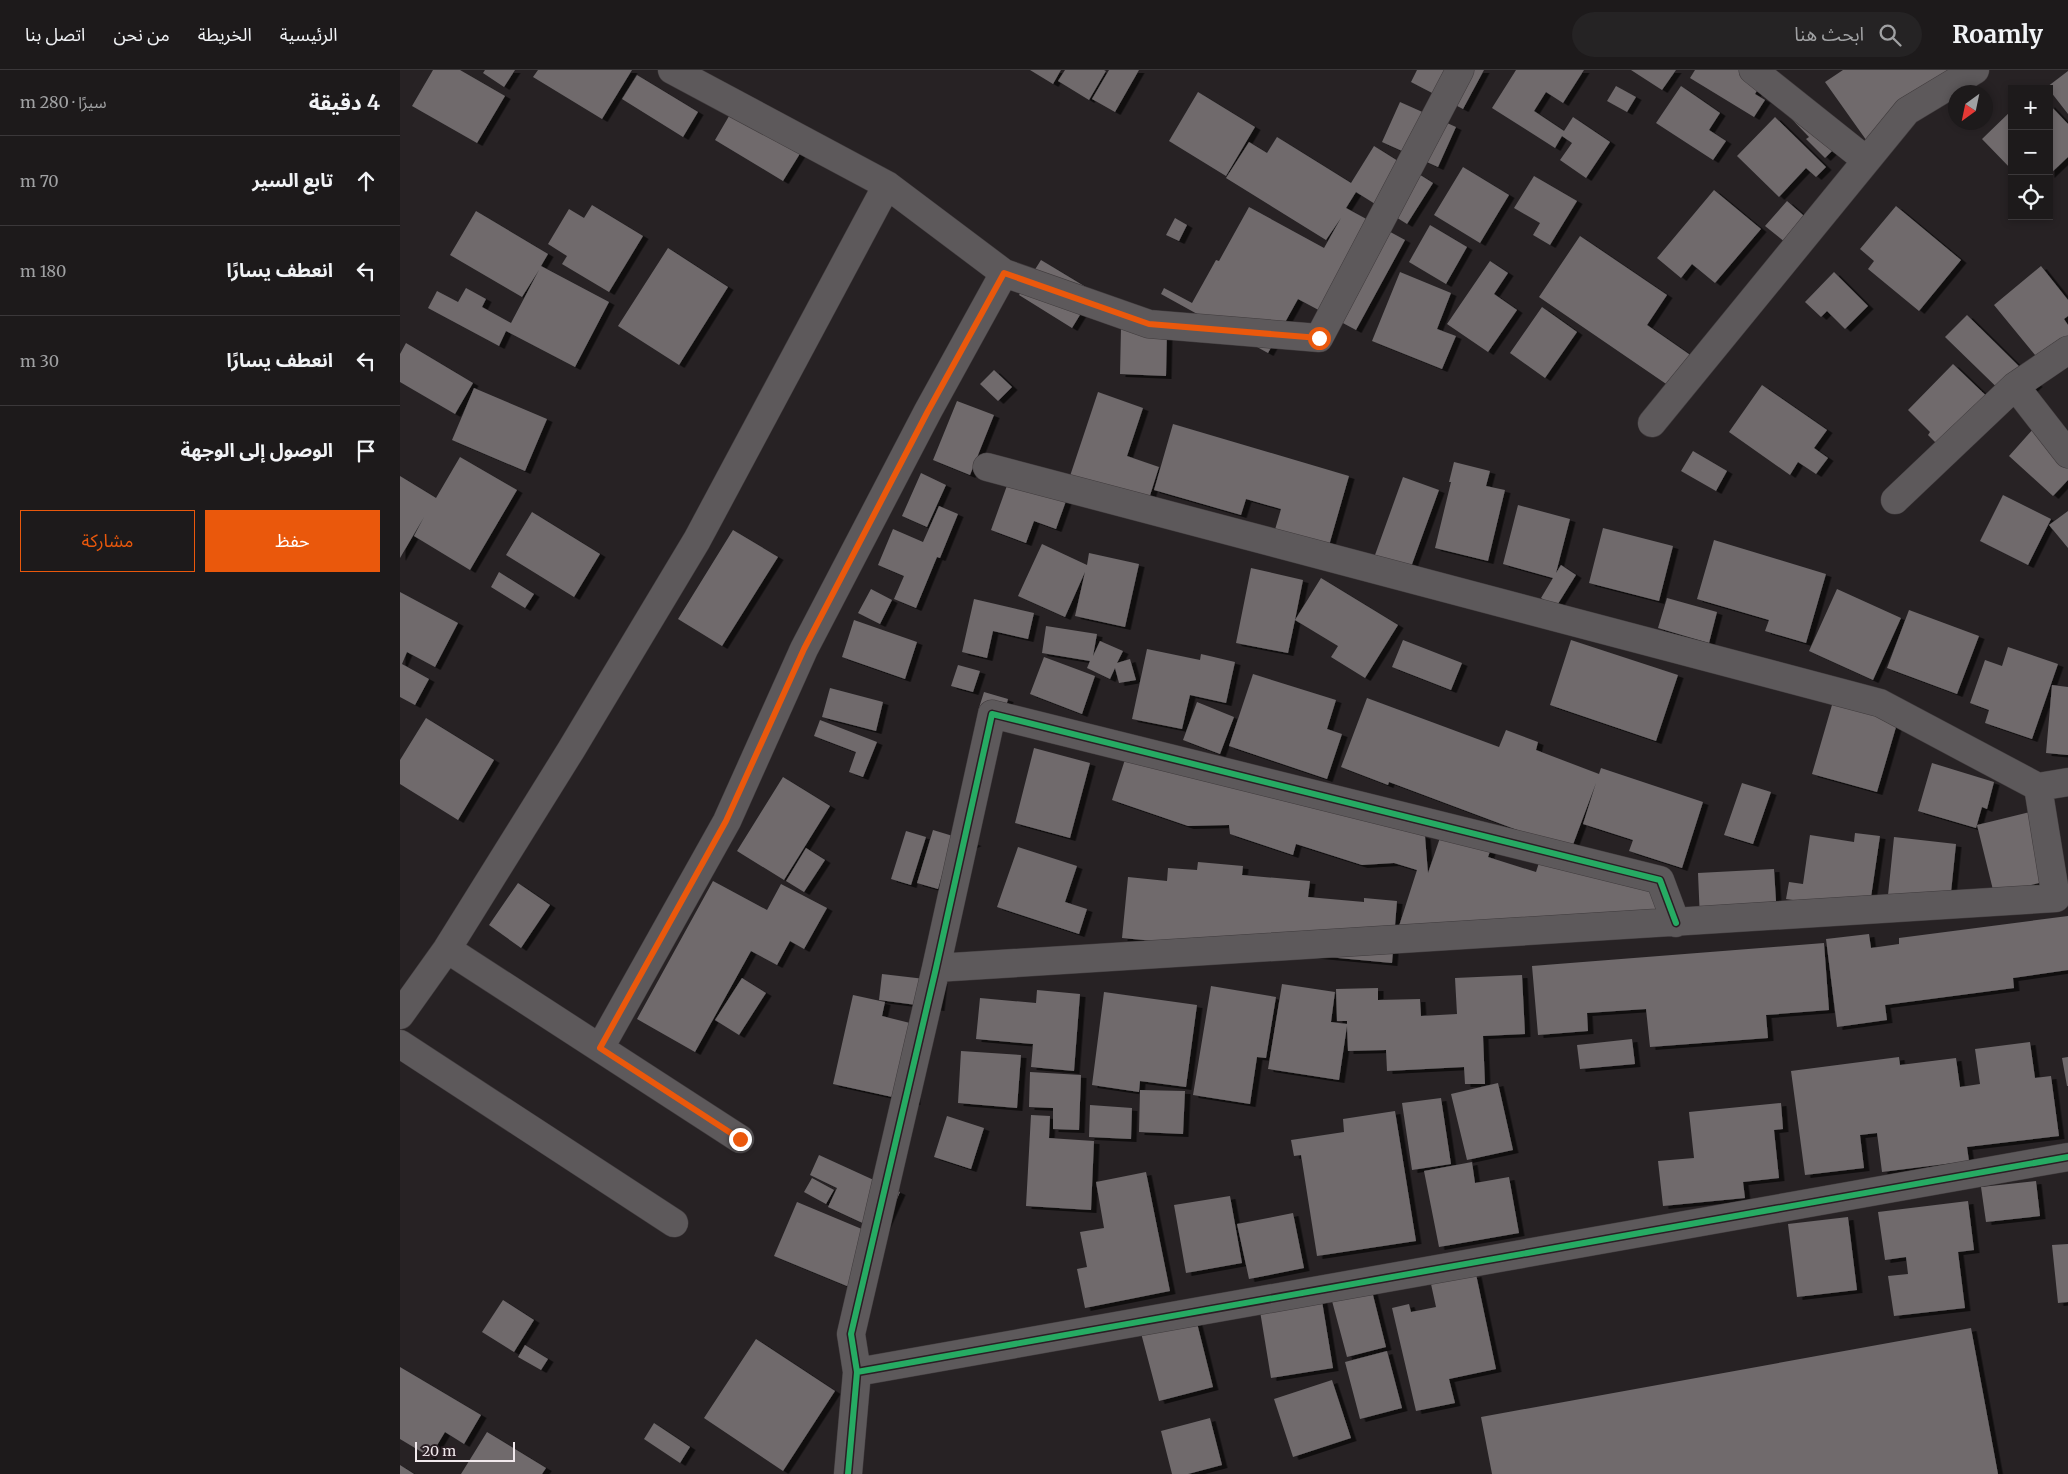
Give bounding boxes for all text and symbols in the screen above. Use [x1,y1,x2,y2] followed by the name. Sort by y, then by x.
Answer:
[1572,12,1922,57] search box
[1952,19,2043,50] text: Roamly
[1876,21,1904,49] icon: search
[1794,22,1864,46] text: ابحث هنا
[25,23,85,46] text: اتصل بنا
[113,23,170,46] text: من نحن
[198,23,252,46] text: الخريطة
[280,23,338,46] text: الرئيسية
[1948,85,1993,130] north arrow
[2008,85,2053,220] map controls
[2008,85,2053,130] button: +
[309,89,380,116] text: 4 دقيقة
[20,92,106,112] text: سيرًا · 280 m
[2008,130,2053,175] button: −
[352,167,380,195] icon: ahead
[252,168,333,192] text: تابع السير
[20,171,59,191] text: 70 m
[2008,175,2053,220] button: locate
[352,257,380,285] icon: left
[226,258,333,282] text: انعطف يسارًا
[20,261,66,281] text: 180 m
[1308,327,1331,350] route start
[352,347,380,375] icon: left
[226,348,333,372] text: انعطف يسارًا
[20,351,59,371] text: 30 m
[352,437,380,465] icon: arrive
[181,438,333,462] text: الوصول إلى الوجهة
[20,510,195,572] button: مشاركة
[205,510,380,572] button: حفظ
[729,1128,752,1151] route end
[415,1439,515,1462] scale bar
[422,1442,456,1460] text: 20 m

